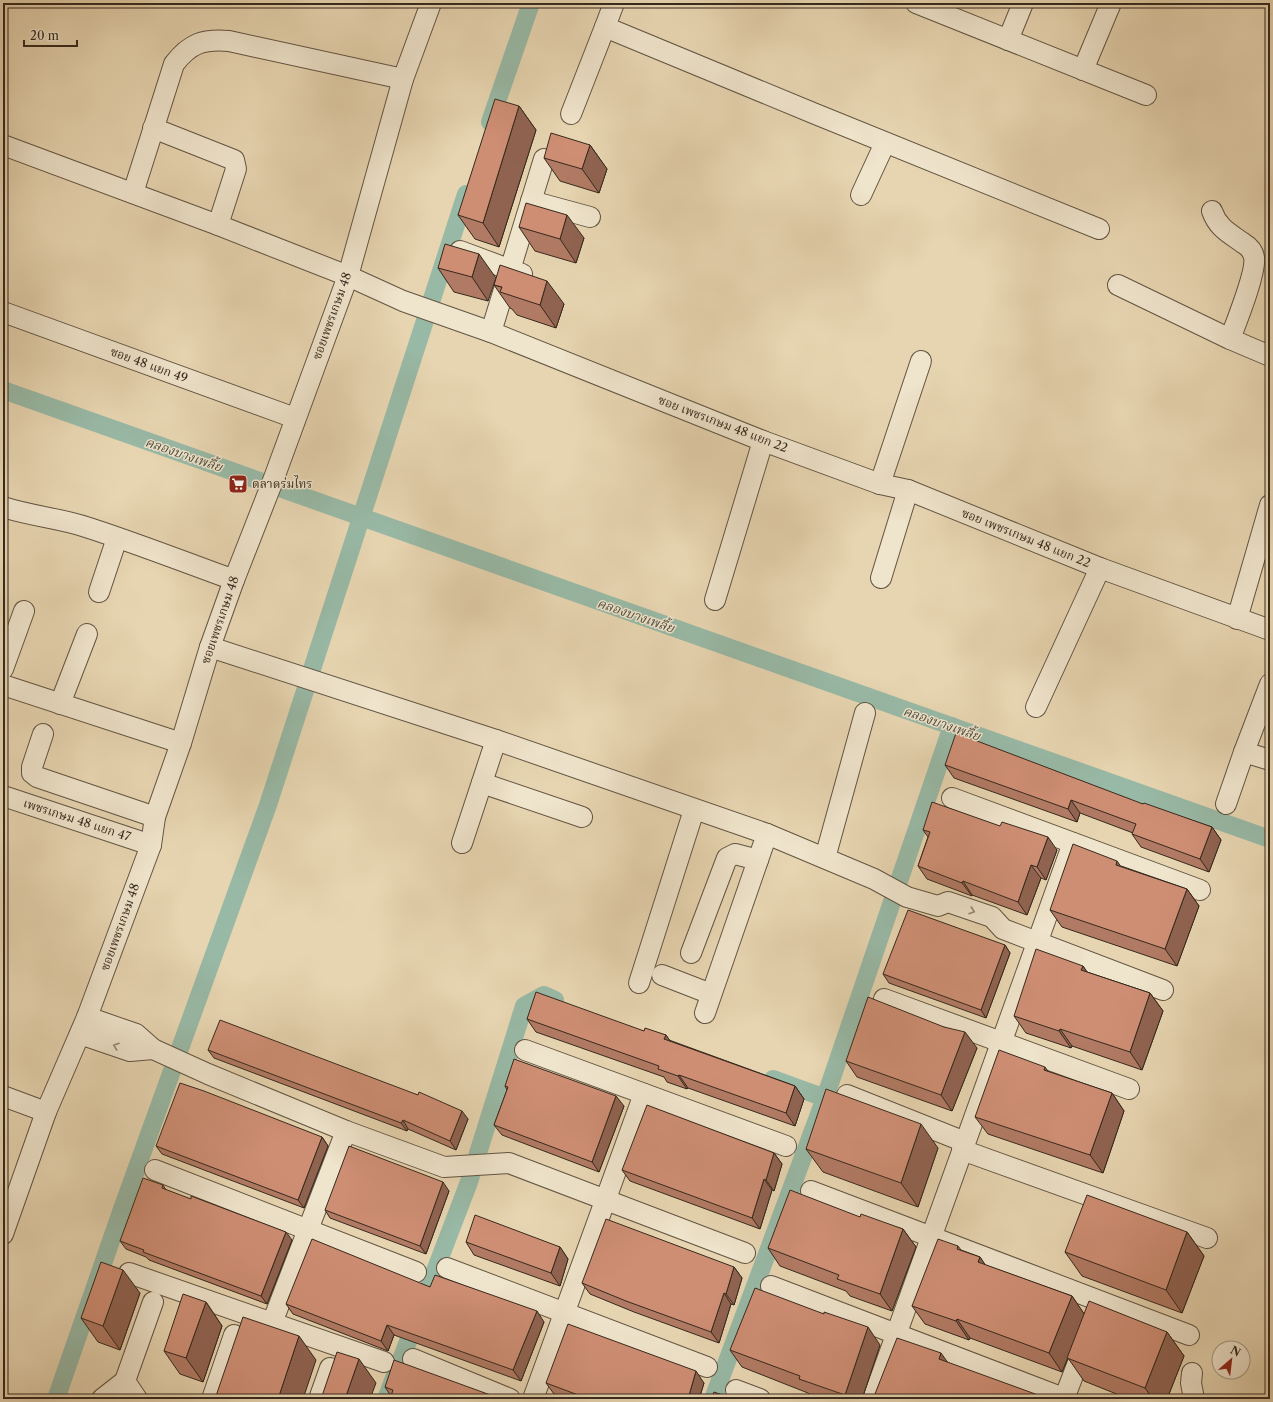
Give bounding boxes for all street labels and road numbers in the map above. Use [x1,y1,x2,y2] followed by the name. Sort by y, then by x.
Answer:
[309,270,354,362] street label: ซอยเพชรเกษม 48
[108,344,190,385] street label: ซอย 48 แยก 49
[656,392,790,455] street label: ซอย เพชรเกษม 48 แยก 22
[960,505,1093,570] street label: ซอย เพชรเกษม 48 แยก 22
[197,574,242,666] street label: ซอยเพชรเกษม 48
[22,795,133,844] street label: เพชรเกษม 48 แยก 47
[97,881,142,973] street label: ซอยเพชรเกษม 48

